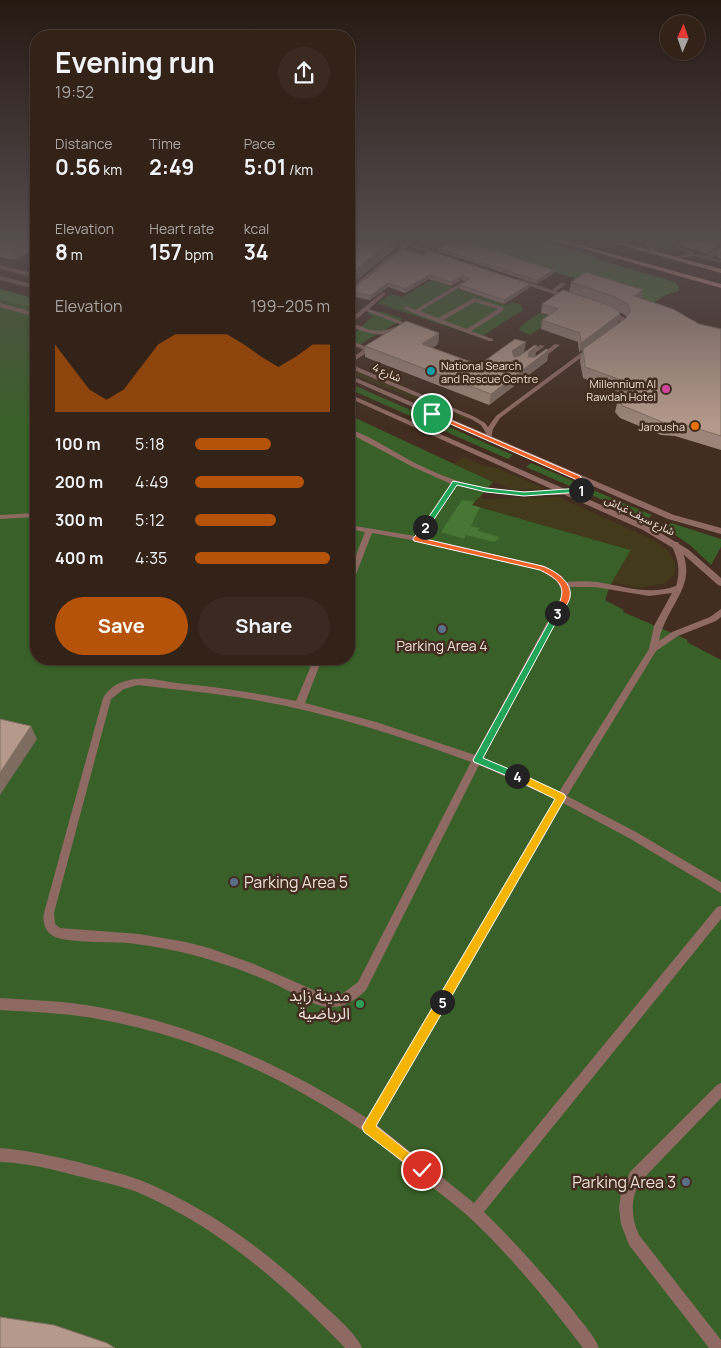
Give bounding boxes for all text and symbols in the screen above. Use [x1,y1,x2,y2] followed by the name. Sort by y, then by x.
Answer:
[660,15,705,60] north arrow
[660,15,705,60] map controls
[55,43,215,81] text: Evening run
[278,47,330,99] button: share
[55,81,94,103] text: 19:52
[55,134,112,153] text: Distance
[149,134,181,153] text: Time
[244,134,275,153] text: Pace
[55,153,101,181] text: 0.56
[149,153,194,181] text: 2:49
[244,153,286,181] text: 5:01
[101,160,122,179] text: km
[286,160,313,179] text: /km
[55,219,114,238] text: Elevation
[149,219,214,238] text: Heart rate
[244,219,269,238] text: kcal
[55,238,68,266] text: 8
[149,238,182,266] text: 157
[244,238,269,266] text: 34
[68,245,83,264] text: m
[182,245,213,264] text: bpm
[55,295,123,317] text: Elevation
[250,295,330,317] text: 199–205 m
[441,358,539,386] place label: National Search and Rescue Centre
[370,359,404,386] street label: شارع 4
[425,365,437,377] marker: National Search and Rescue Centre
[586,376,656,404] place label: Millennium Al Rawdah Hotel
[660,383,672,395] marker: Millennium Al Rawdah Hotel
[411,393,453,435] pin
[418,400,446,428] icon: arrive
[638,419,685,434] place label: Jarousha
[689,420,701,432] marker: Jarousha
[55,433,101,455] text: 100 m
[135,433,165,455] text: 5:18
[55,471,103,493] text: 200 m
[135,471,168,493] text: 4:49
[568,478,594,502] pin: 1
[578,481,585,500] text: 1
[602,492,678,540] street label: شارع سيف غباش
[55,509,103,531] text: 300 m
[135,509,164,531] text: 5:12
[412,514,438,540] pin: 2
[421,518,430,537] text: 2
[55,547,103,569] text: 400 m
[135,547,167,569] text: 4:35
[55,597,188,655] button: Save
[198,597,330,655] button: Share
[544,600,570,626] pin: 3
[553,604,562,623] text: 3
[436,623,448,635] marker: Parking Area 4
[396,636,488,655] place label: Parking Area 4
[504,764,530,788] pin: 4
[513,767,522,786] text: 4
[244,871,348,893] place label: Parking Area 5
[228,876,240,888] marker: Parking Area 5
[289,984,350,1024] place label: مدينة زايد الرياضية
[430,990,454,1014] pin: 5
[438,993,447,1012] text: 5
[354,998,366,1010] marker: مدينة زايد الرياضية
[401,1149,443,1191] pin
[408,1156,436,1184] icon: check
[572,1171,676,1193] place label: Parking Area 3
[680,1176,692,1188] marker: Parking Area 3

